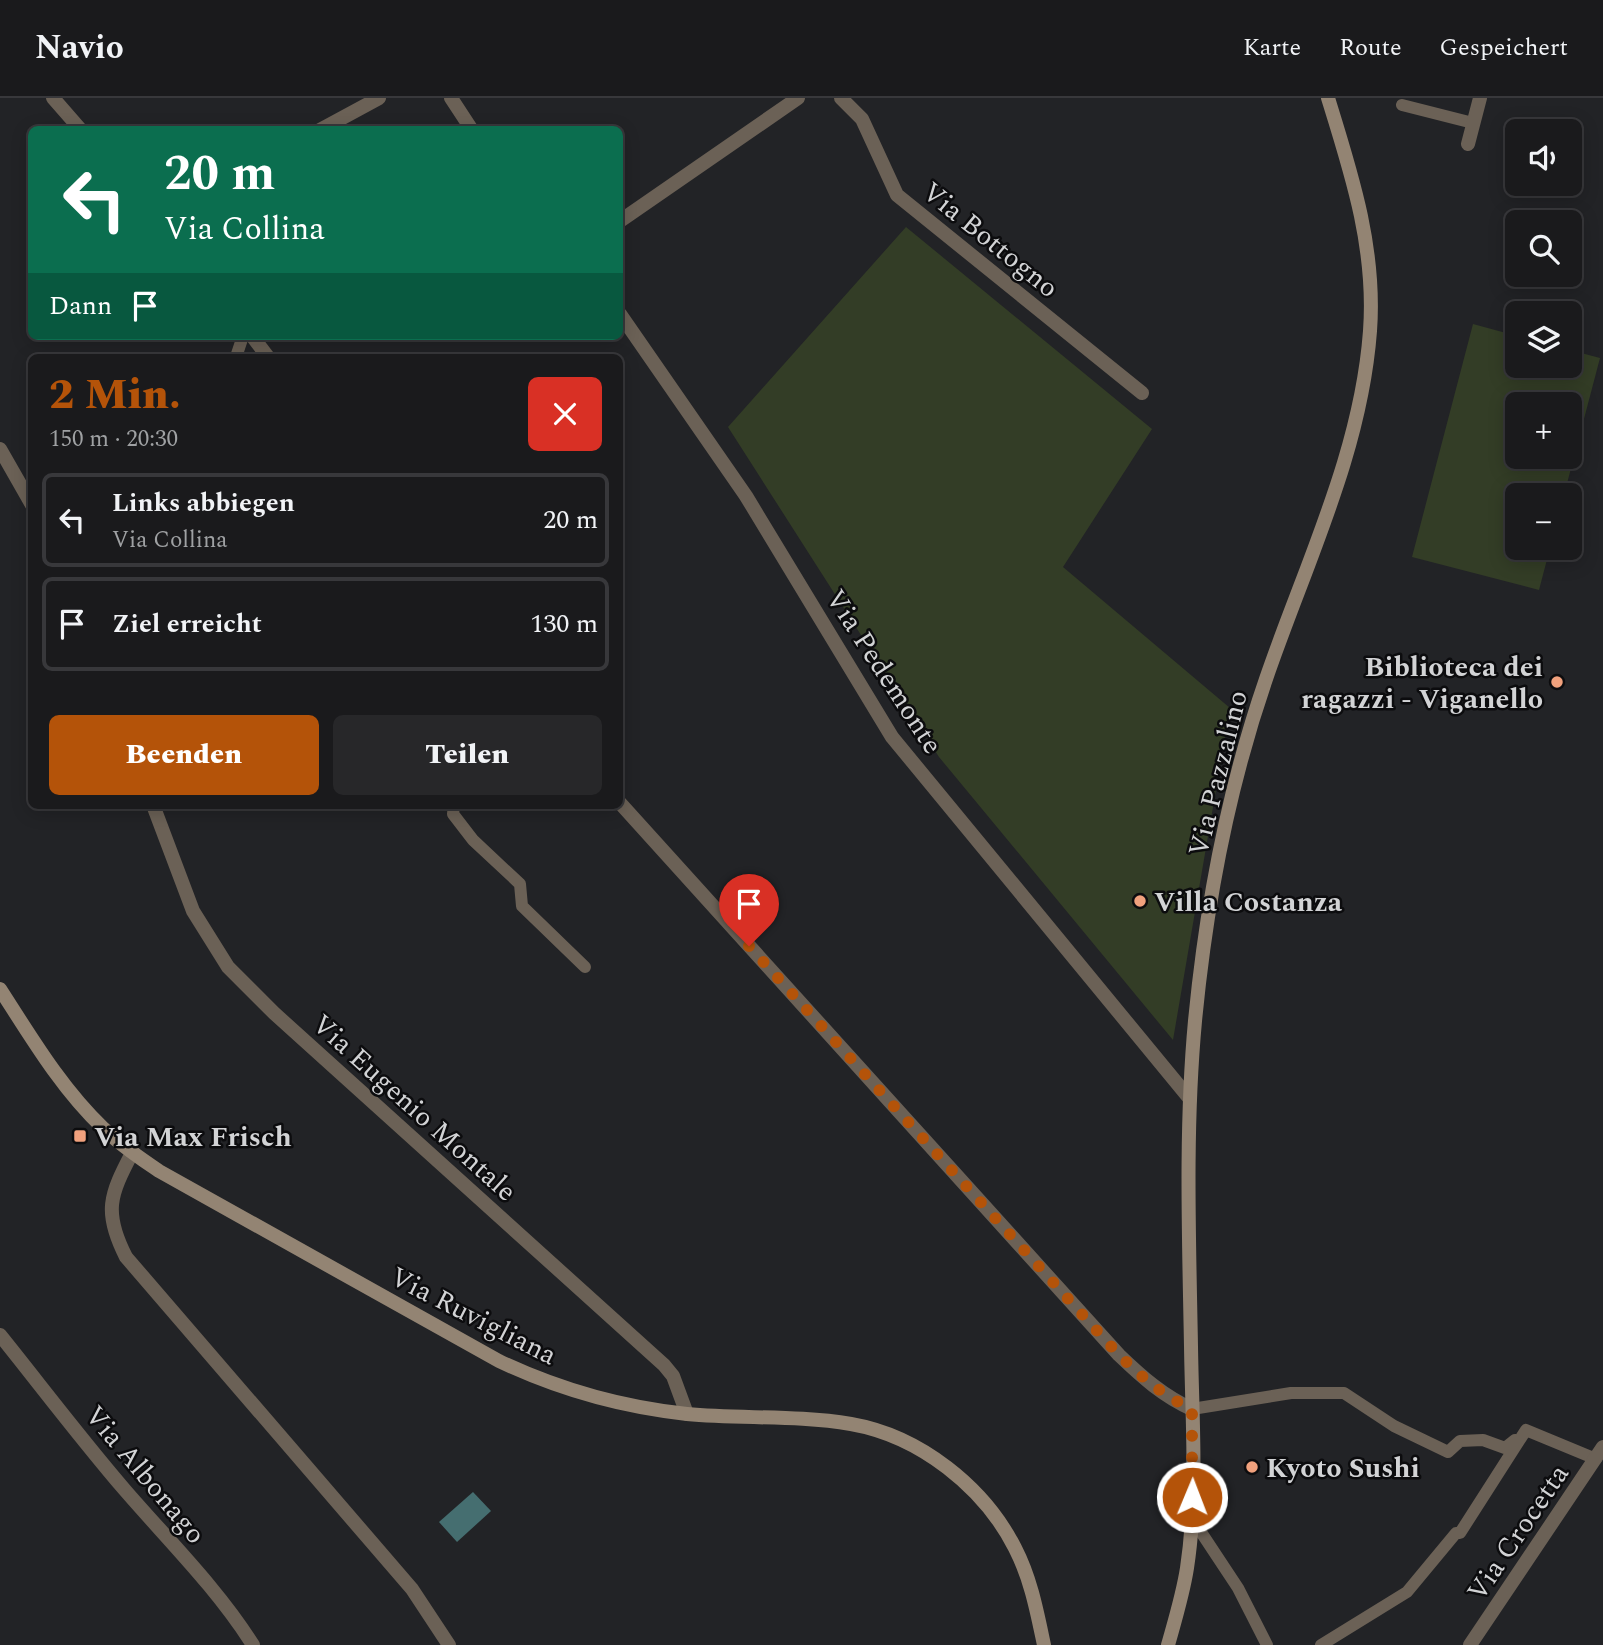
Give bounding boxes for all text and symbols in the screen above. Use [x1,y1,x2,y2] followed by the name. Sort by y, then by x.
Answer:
[35,23,124,73] text: Navio
[1243,30,1301,66] text: Karte
[1339,30,1402,66] text: Route
[1440,30,1568,66] text: Gespeichert
[1505,119,1582,560] map controls
[1505,119,1582,196] button: sound
[164,137,275,212] text: 20 m
[49,154,140,245] icon: left
[912,171,1068,309] street label: Via Bottogno
[164,205,325,254] text: Via Collina
[1505,210,1582,287] button: search
[49,286,112,326] text: Dann
[126,287,164,325] icon: arrive
[1505,301,1582,378] button: layers
[49,364,181,427] text: 2 Min.
[528,377,602,451] button: close
[1505,392,1582,469] button: +
[49,422,178,457] text: 150 m · 20:30
[112,483,295,523] text: Links abbiegen
[1505,483,1582,560] button: −
[543,500,598,540] text: 20 m
[53,501,91,539] icon: left
[112,523,228,558] text: Via Collina
[814,581,953,763] street label: Via Pedemonte
[112,604,262,644] text: Ziel erreicht
[530,604,598,644] text: 130 m
[53,605,91,643] icon: arrive
[1301,646,1543,721] place label: Biblioteca dei ragazzi - Viganello
[1549,674,1565,690] marker: Biblioteca dei ragazzi - Viganello
[1177,686,1260,861] street label: Via Pazzalino
[49,715,319,795] button: Beenden
[333,715,602,795] button: Teilen
[719,874,779,946] pin
[1154,881,1343,924] place label: Villa Costanza
[730,885,768,923] icon: arrive
[1132,893,1148,909] marker: Villa Costanza
[302,1004,526,1212] street label: Via Eugenio Montale
[94,1116,292,1159] place label: Via Max Frisch
[72,1128,88,1144] marker: Via Max Frisch
[382,1256,564,1377] street label: Via Ruvigliana
[74,1396,216,1554] street label: Via Albonago
[1266,1447,1420,1490] place label: Kyoto Sushi
[1456,1455,1580,1610] street label: Via Crocetta
[1244,1459,1260,1475] marker: Kyoto Sushi
[1155,1460,1229,1534] position arrow

